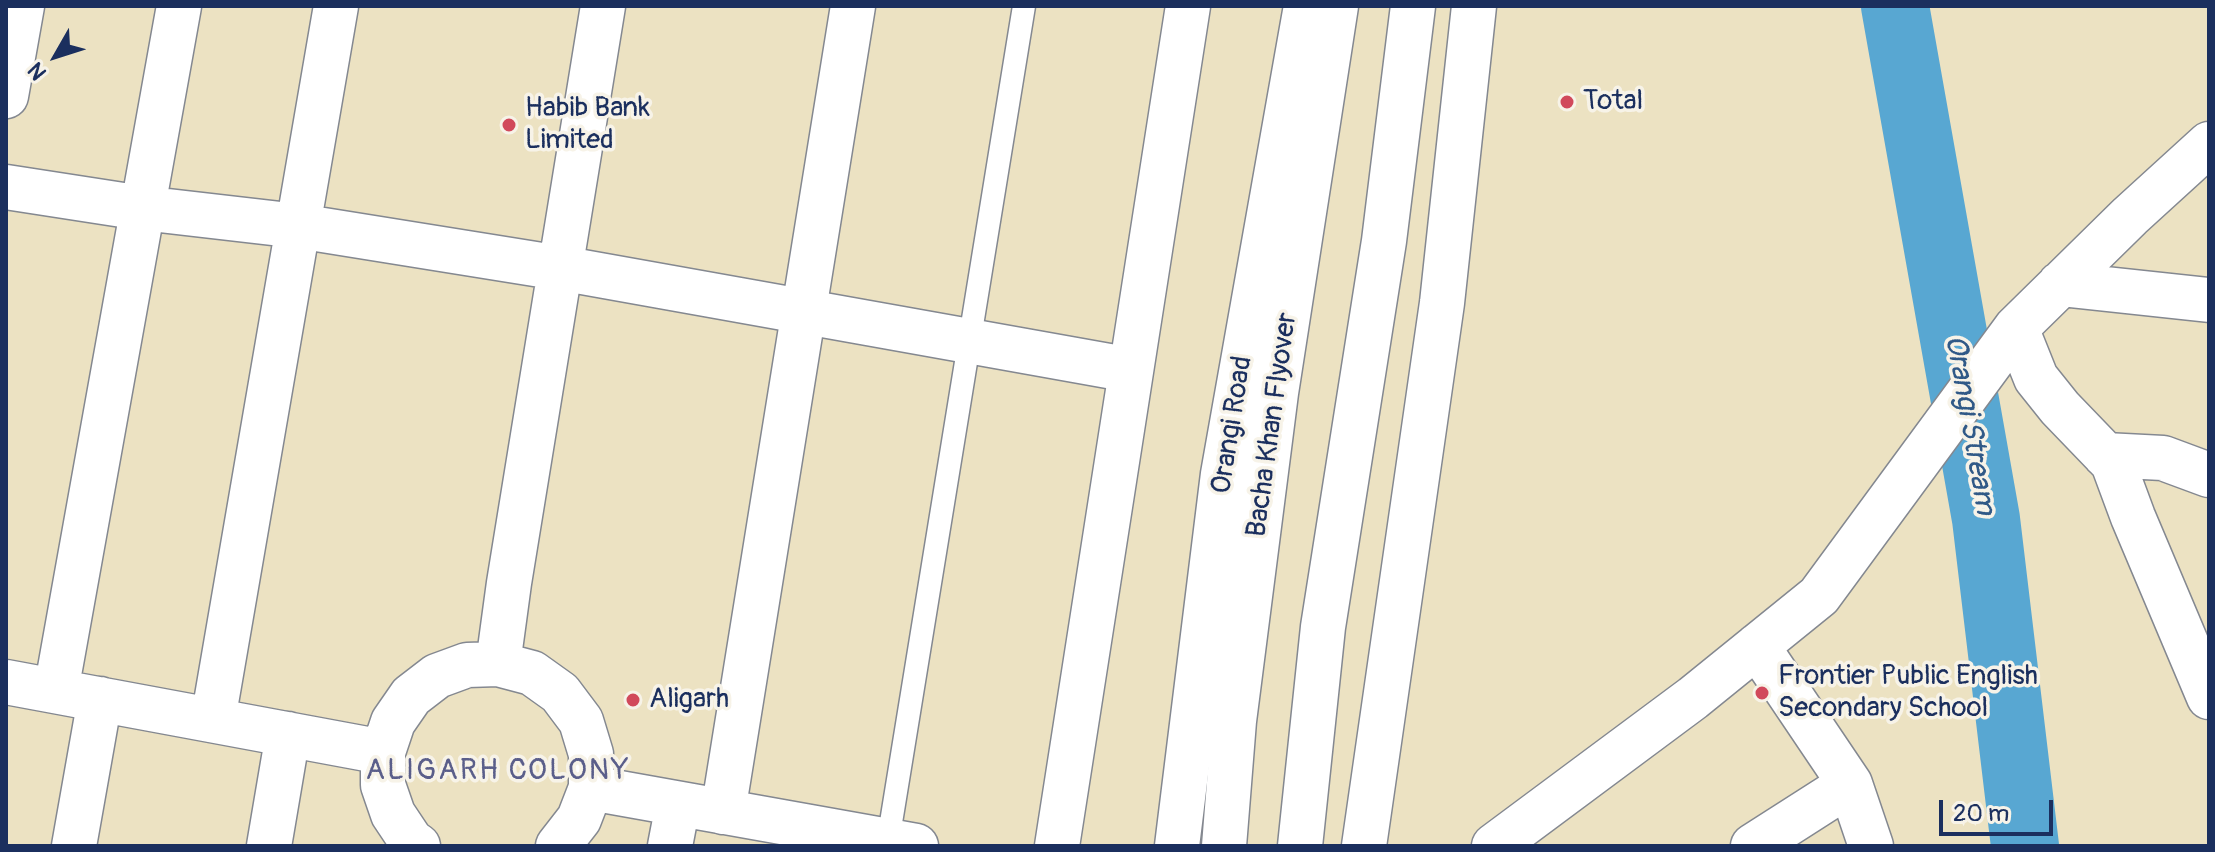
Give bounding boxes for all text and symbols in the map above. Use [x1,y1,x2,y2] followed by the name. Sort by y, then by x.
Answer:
[16,16,96,96] north arrow
[22,57,53,86] text: N
[1583,85,1643,119] place label: Total
[525,92,650,158] place label: Habib Bank Limited
[1558,93,1576,111] marker: Total
[500,116,518,134] marker: Habib Bank Limited
[1241,311,1305,539] street label: Bacha Khan Flyover
[1935,332,2003,518] water label: Orangi Stream
[1206,354,1260,496] street label: Orangi Road
[1778,660,2038,726] place label: Frontier Public English Secondary School
[649,683,729,717] place label: Aligarh
[1753,684,1771,702] marker: Frontier Public English Secondary School
[624,691,642,709] marker: Aligarh
[365,753,631,789] district label: ALIGARH COLONY
[1943,784,2057,834] scale bar
[1953,799,2009,828] text: 20 m

